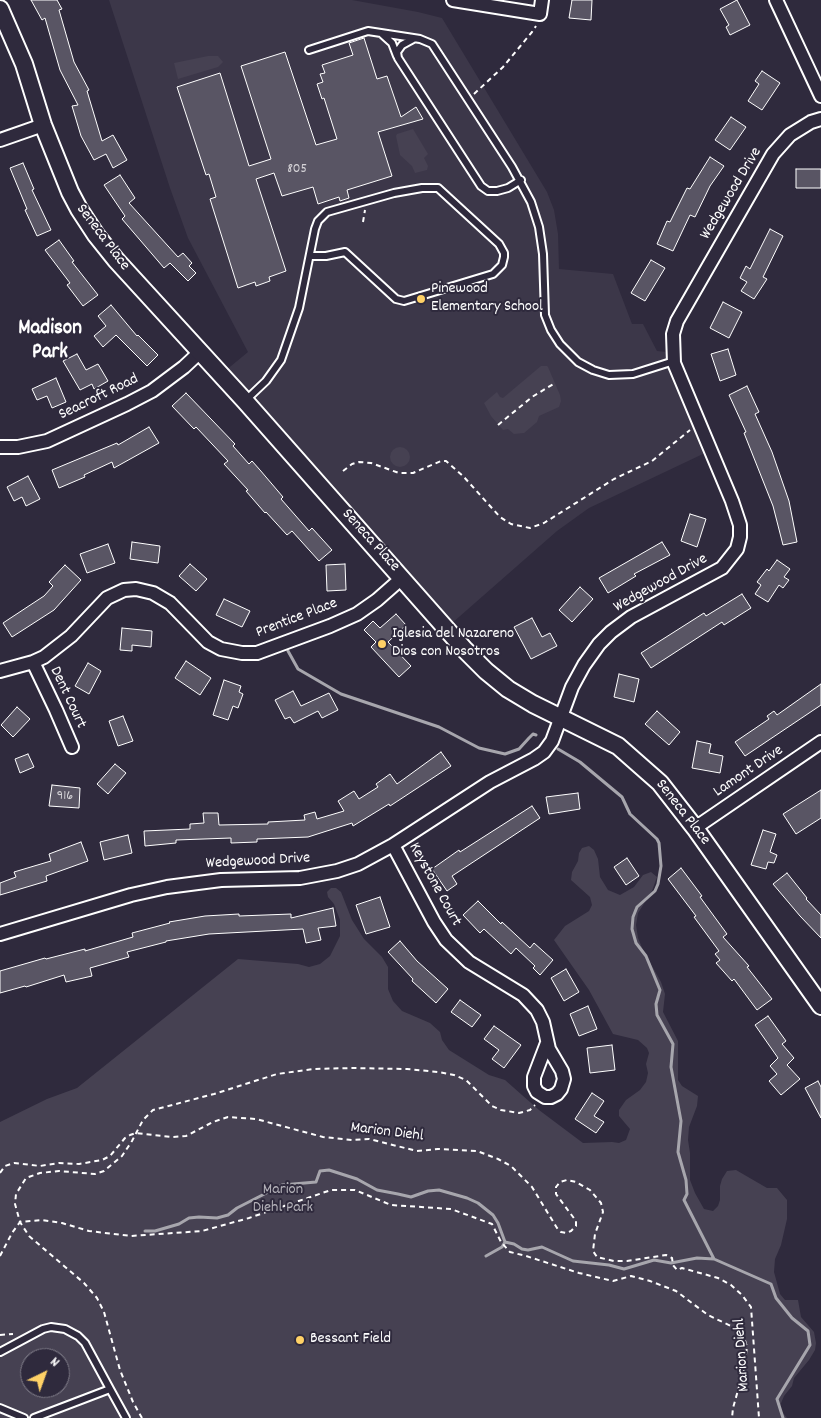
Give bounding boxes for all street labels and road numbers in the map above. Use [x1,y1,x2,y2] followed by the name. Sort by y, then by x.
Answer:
[697,144,767,244] street label: Wedgewood Drive
[71,201,133,275] street label: Seneca Place
[56,370,142,426] street label: Seacroft Road
[337,506,403,576] street label: Seneca Place
[611,550,711,618] street label: Wedgewood Drive
[254,595,340,643] street label: Prentice Place
[44,664,90,732] street label: Dent Court
[710,742,788,802] street label: Lamont Drive
[650,776,714,850] street label: Seneca Place
[403,840,465,930] street label: Keystone Court
[205,850,311,874] street label: Wedgewood Drive
[349,1119,425,1147] street label: Marion Diehl
[731,1318,755,1392] street label: Marion Diehl

